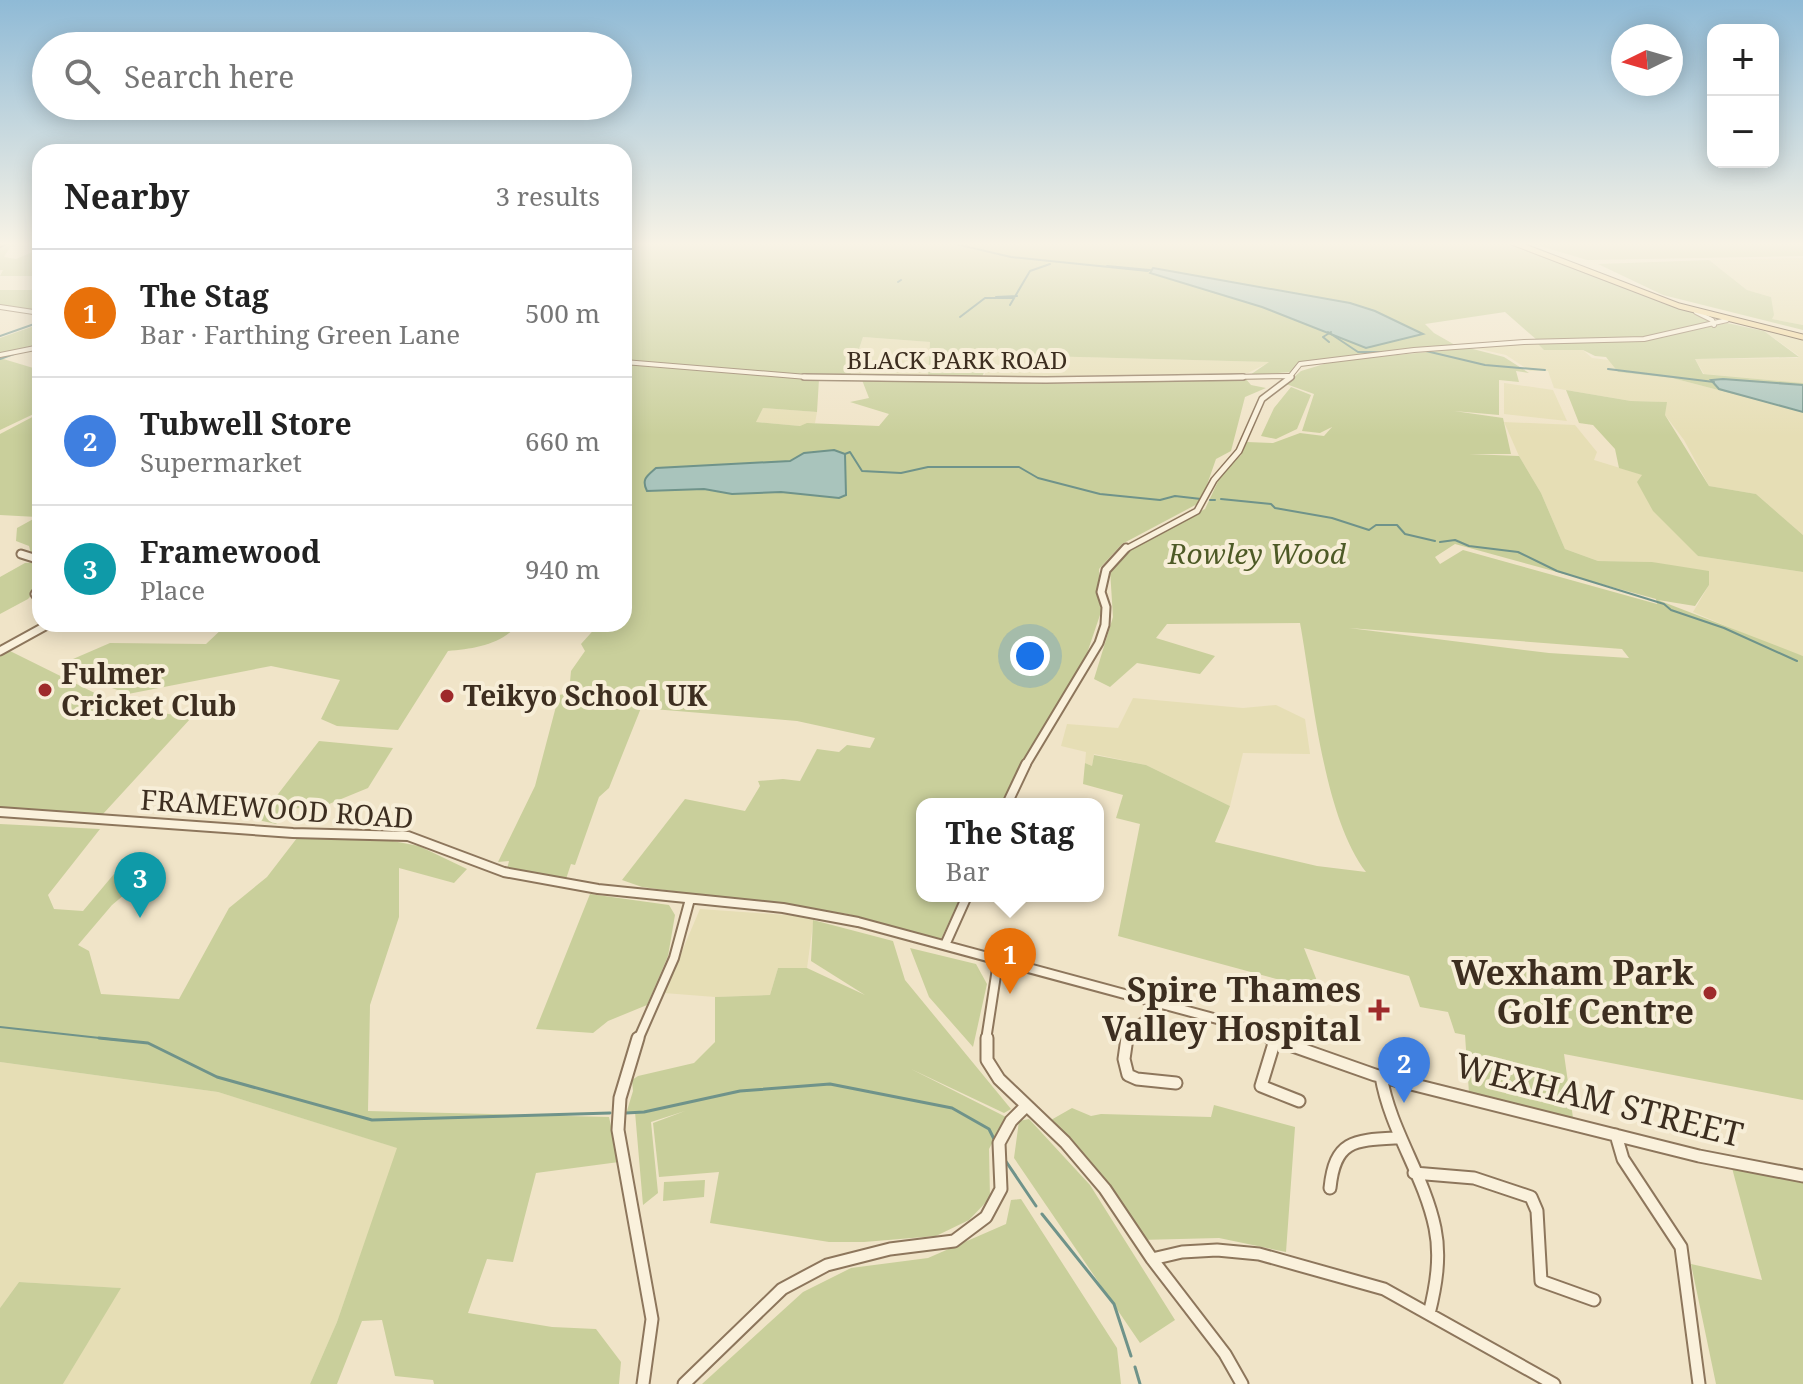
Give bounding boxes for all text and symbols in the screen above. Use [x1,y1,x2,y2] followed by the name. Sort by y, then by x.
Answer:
[1611,24,1683,96] north arrow
[1707,24,1779,168] map controls
[1707,24,1779,96] button: +
[32,32,632,120] search box
[60,54,104,98] icon: search
[124,56,294,97] text: Search here
[1707,96,1779,168] button: −
[64,173,190,219] text: Nearby
[495,178,600,214] text: 3 results
[140,275,269,316] text: The Stag
[83,295,97,331] text: 1
[525,295,600,331] text: 500 m
[140,316,460,352] text: Bar · Farthing Green Lane
[847,343,1067,376] street label: BLACK PARK ROAD
[140,403,352,444] text: Tubwell Store
[83,423,97,459] text: 2
[525,423,600,459] text: 660 m
[140,444,302,480] text: Supermarket
[140,531,320,572] text: Framewood
[1167,534,1347,572] park label: Rowley Wood
[83,551,97,587] text: 3
[525,551,600,587] text: 940 m
[140,572,205,608] text: Place
[1010,636,1050,676] your location
[61,654,236,724] place label: Fulmer Cricket Club
[463,676,708,714] place label: Teikyo School UK
[36,681,54,699] marker: Fulmer Cricket Club
[438,687,456,705] marker: Teikyo School UK
[139,779,415,837] street label: FRAMEWOOD ROAD
[916,798,1104,902] popup
[946,812,1074,853] text: The Stag
[114,852,166,918] pin: 3
[946,853,989,889] text: Bar
[984,928,1036,994] pin: 1
[1451,949,1694,1034] place label: Wexham Park Golf Centre
[1102,966,1361,1051] place label: Spire Thames Valley Hospital
[1701,984,1719,1002] marker: Wexham Park Golf Centre
[1368,999,1390,1021] marker: Spire Thames Valley Hospital
[1378,1037,1430,1103] pin: 2
[1451,1041,1748,1157] street label: WEXHAM STREET

